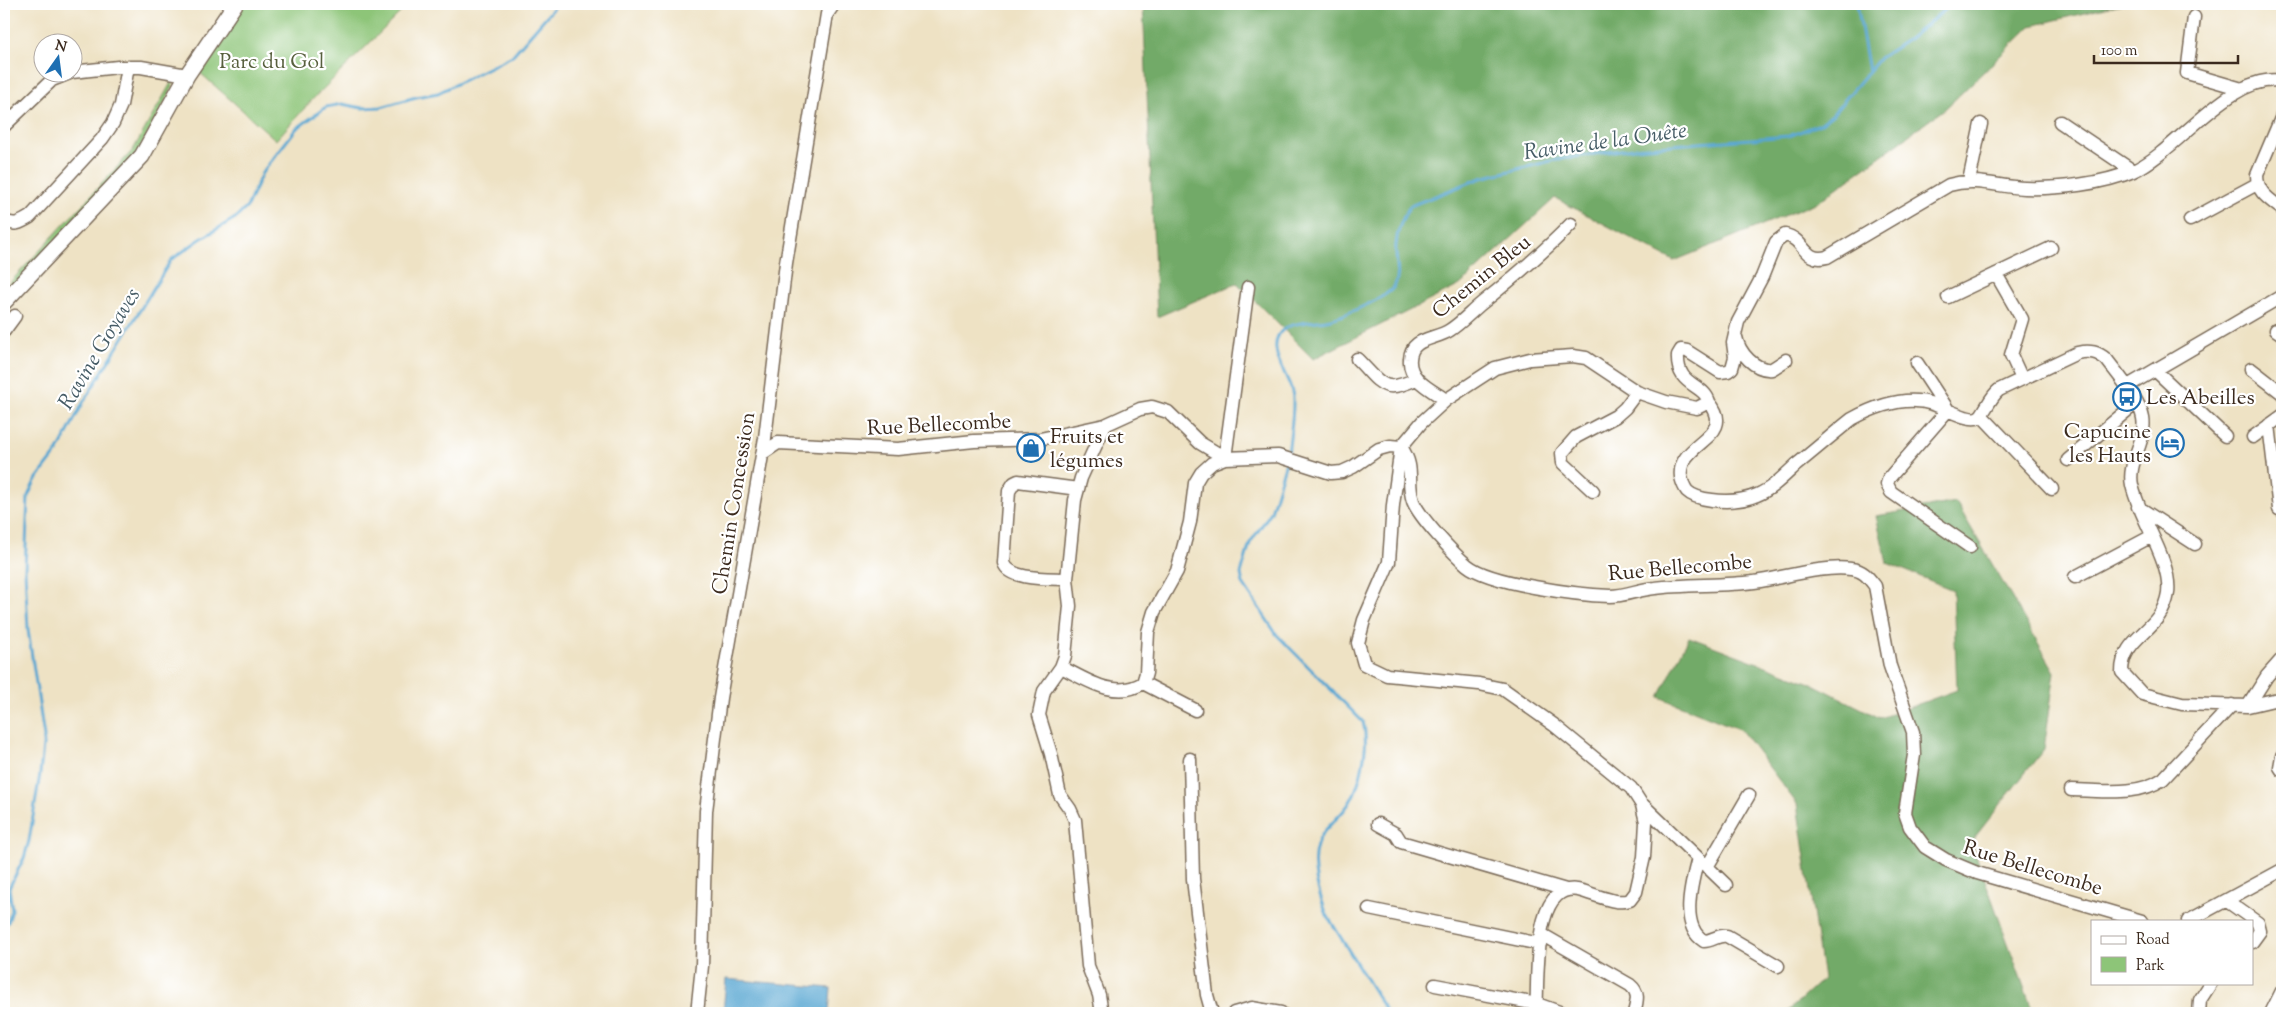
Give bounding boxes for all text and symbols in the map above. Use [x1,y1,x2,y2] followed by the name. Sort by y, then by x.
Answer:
[32,32,82,82] north arrow
[2094,32,2237,64] scale bar
[53,36,69,58] text: N
[2101,41,2138,62] text: 100 m
[219,48,325,78] park label: Parc du Gol
[1522,116,1689,170] water label: Ravine de la Ouête
[1426,228,1538,327] street label: Chemin Bleu
[52,283,150,417] water label: Ravine Goyaves
[2112,382,2142,412] bus stop icon: Les Abeilles
[2146,384,2255,414] place label: Les Abeilles
[866,407,1012,445] street label: Rue Bellecombe
[706,410,764,597] street label: Chemin Concession
[2064,418,2151,472] place label: Capucine les Hauts
[1050,423,1124,477] place label: Fruits et légumes
[2155,428,2185,458] hotel icon: Capucine les Hauts
[1016,433,1046,463] shop icon: Fruits et légumes
[1607,548,1753,590] street label: Rue Bellecombe
[1959,833,2106,904] street label: Rue Bellecombe
[2091,920,2254,984] legend
[2136,930,2170,951] text: Road
[2136,956,2165,977] text: Park

